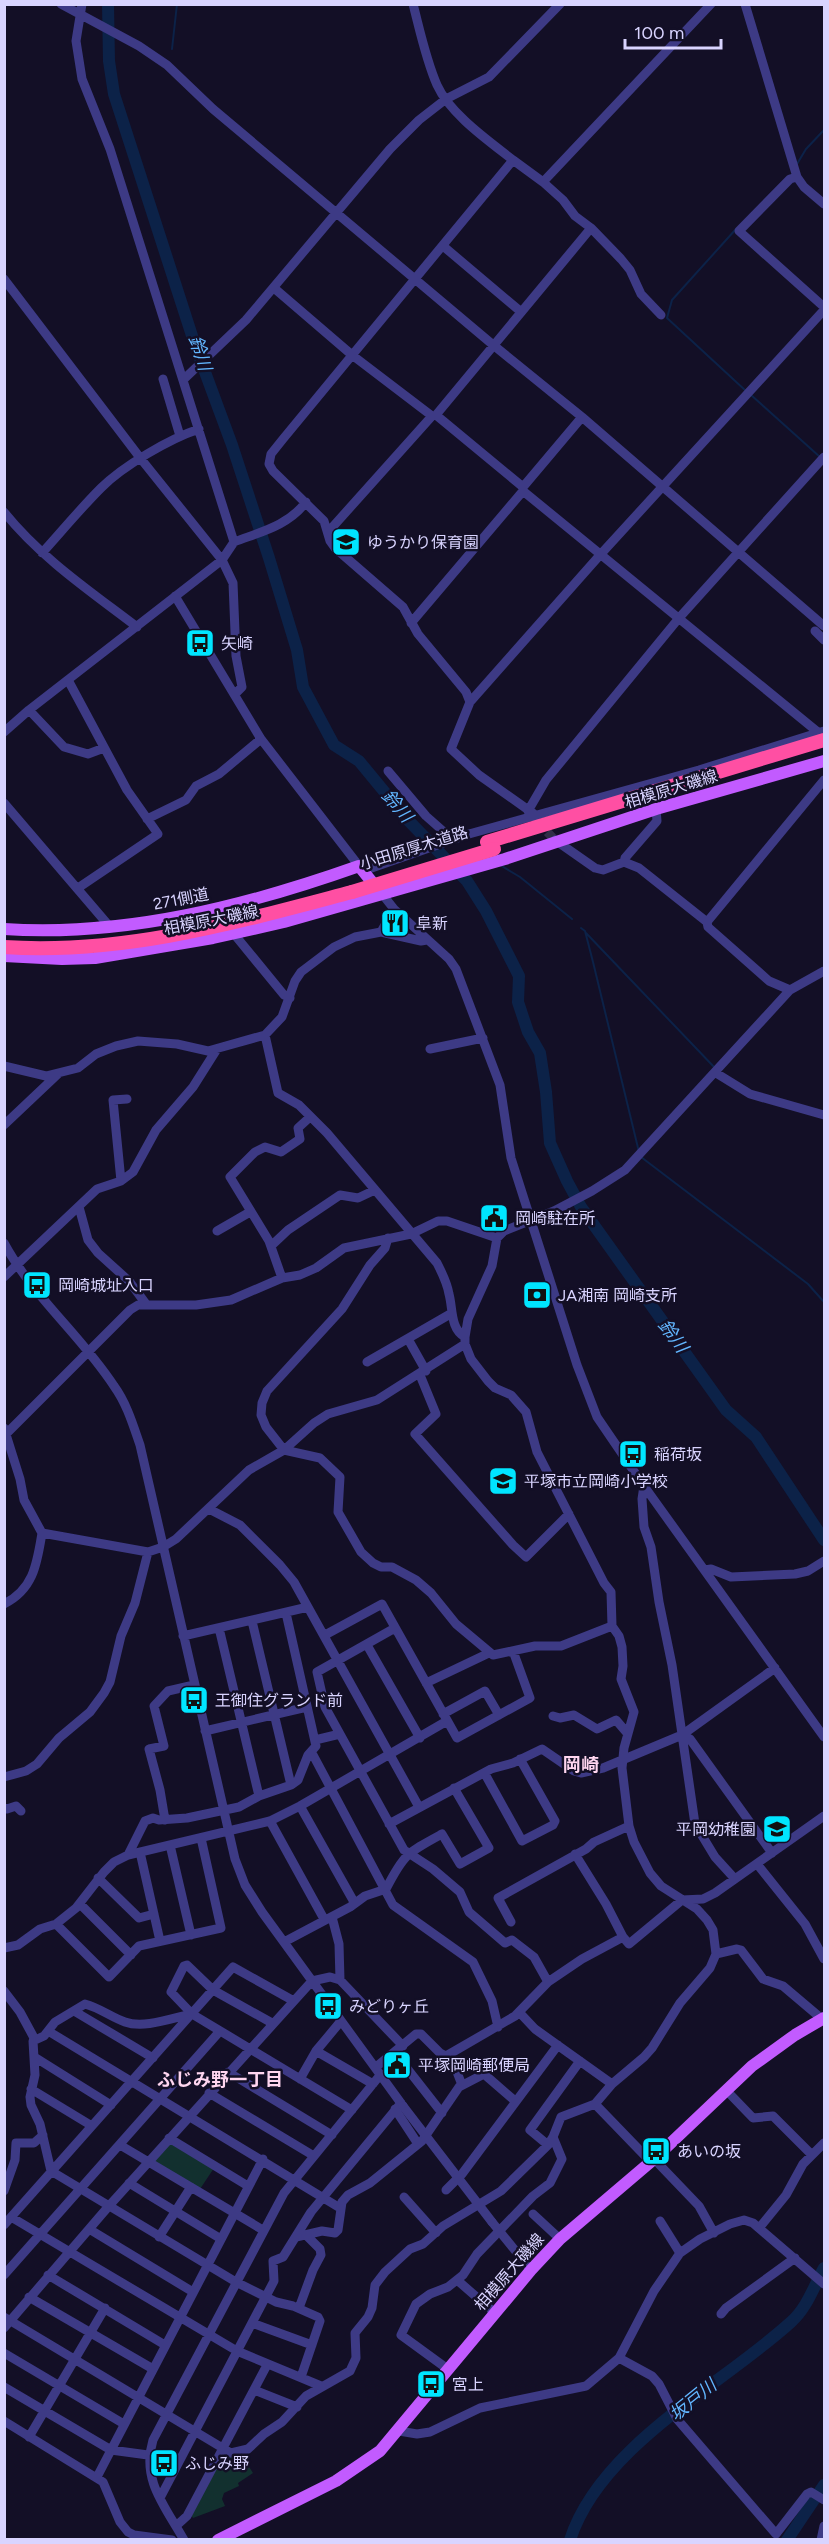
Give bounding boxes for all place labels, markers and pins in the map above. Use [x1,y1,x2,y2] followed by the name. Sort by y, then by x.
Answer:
[330,526,362,558] school or university icon: ゆうかり保育園
[367,533,479,552] place label: ゆうかり保育園
[184,627,216,659] bus stop icon: 矢崎
[221,634,253,653] place label: 矢崎
[379,907,411,939] restaurant icon: 阜新
[416,914,448,933] place label: 阜新
[478,1202,510,1234] public building icon: 岡崎駐在所
[515,1209,595,1228] place label: 岡崎駐在所
[21,1269,53,1301] bus stop icon: 岡崎城址入口
[58,1276,154,1295] place label: 岡崎城址入口
[521,1279,553,1311] bank icon: JA湘南 岡崎支所
[558,1286,677,1305] place label: JA湘南 岡崎支所
[617,1438,649,1470] bus stop icon: 稲荷坂
[654,1445,702,1464] place label: 稲荷坂
[487,1465,519,1497] school or university icon: 平塚市立岡崎小学校
[524,1472,668,1491] place label: 平塚市立岡崎小学校
[178,1684,210,1716] bus stop icon: 王御住グランド前
[215,1691,343,1710] place label: 王御住グランド前
[761,1813,793,1845] school or university icon: 平岡幼稚園
[676,1820,756,1839] place label: 平岡幼稚園
[312,1990,344,2022] bus stop icon: みどりヶ丘
[349,1997,429,2016] place label: みどりヶ丘
[381,2049,413,2081] public building icon: 平塚岡崎郵便局
[418,2056,530,2075] place label: 平塚岡崎郵便局
[640,2135,672,2167] bus stop icon: あいの坂
[677,2142,741,2161] place label: あいの坂
[415,2368,447,2400] bus stop icon: 宮上
[452,2375,484,2394] place label: 宮上
[148,2447,180,2479] bus stop icon: ふじみ野
[185,2454,249,2473] place label: ふじみ野

